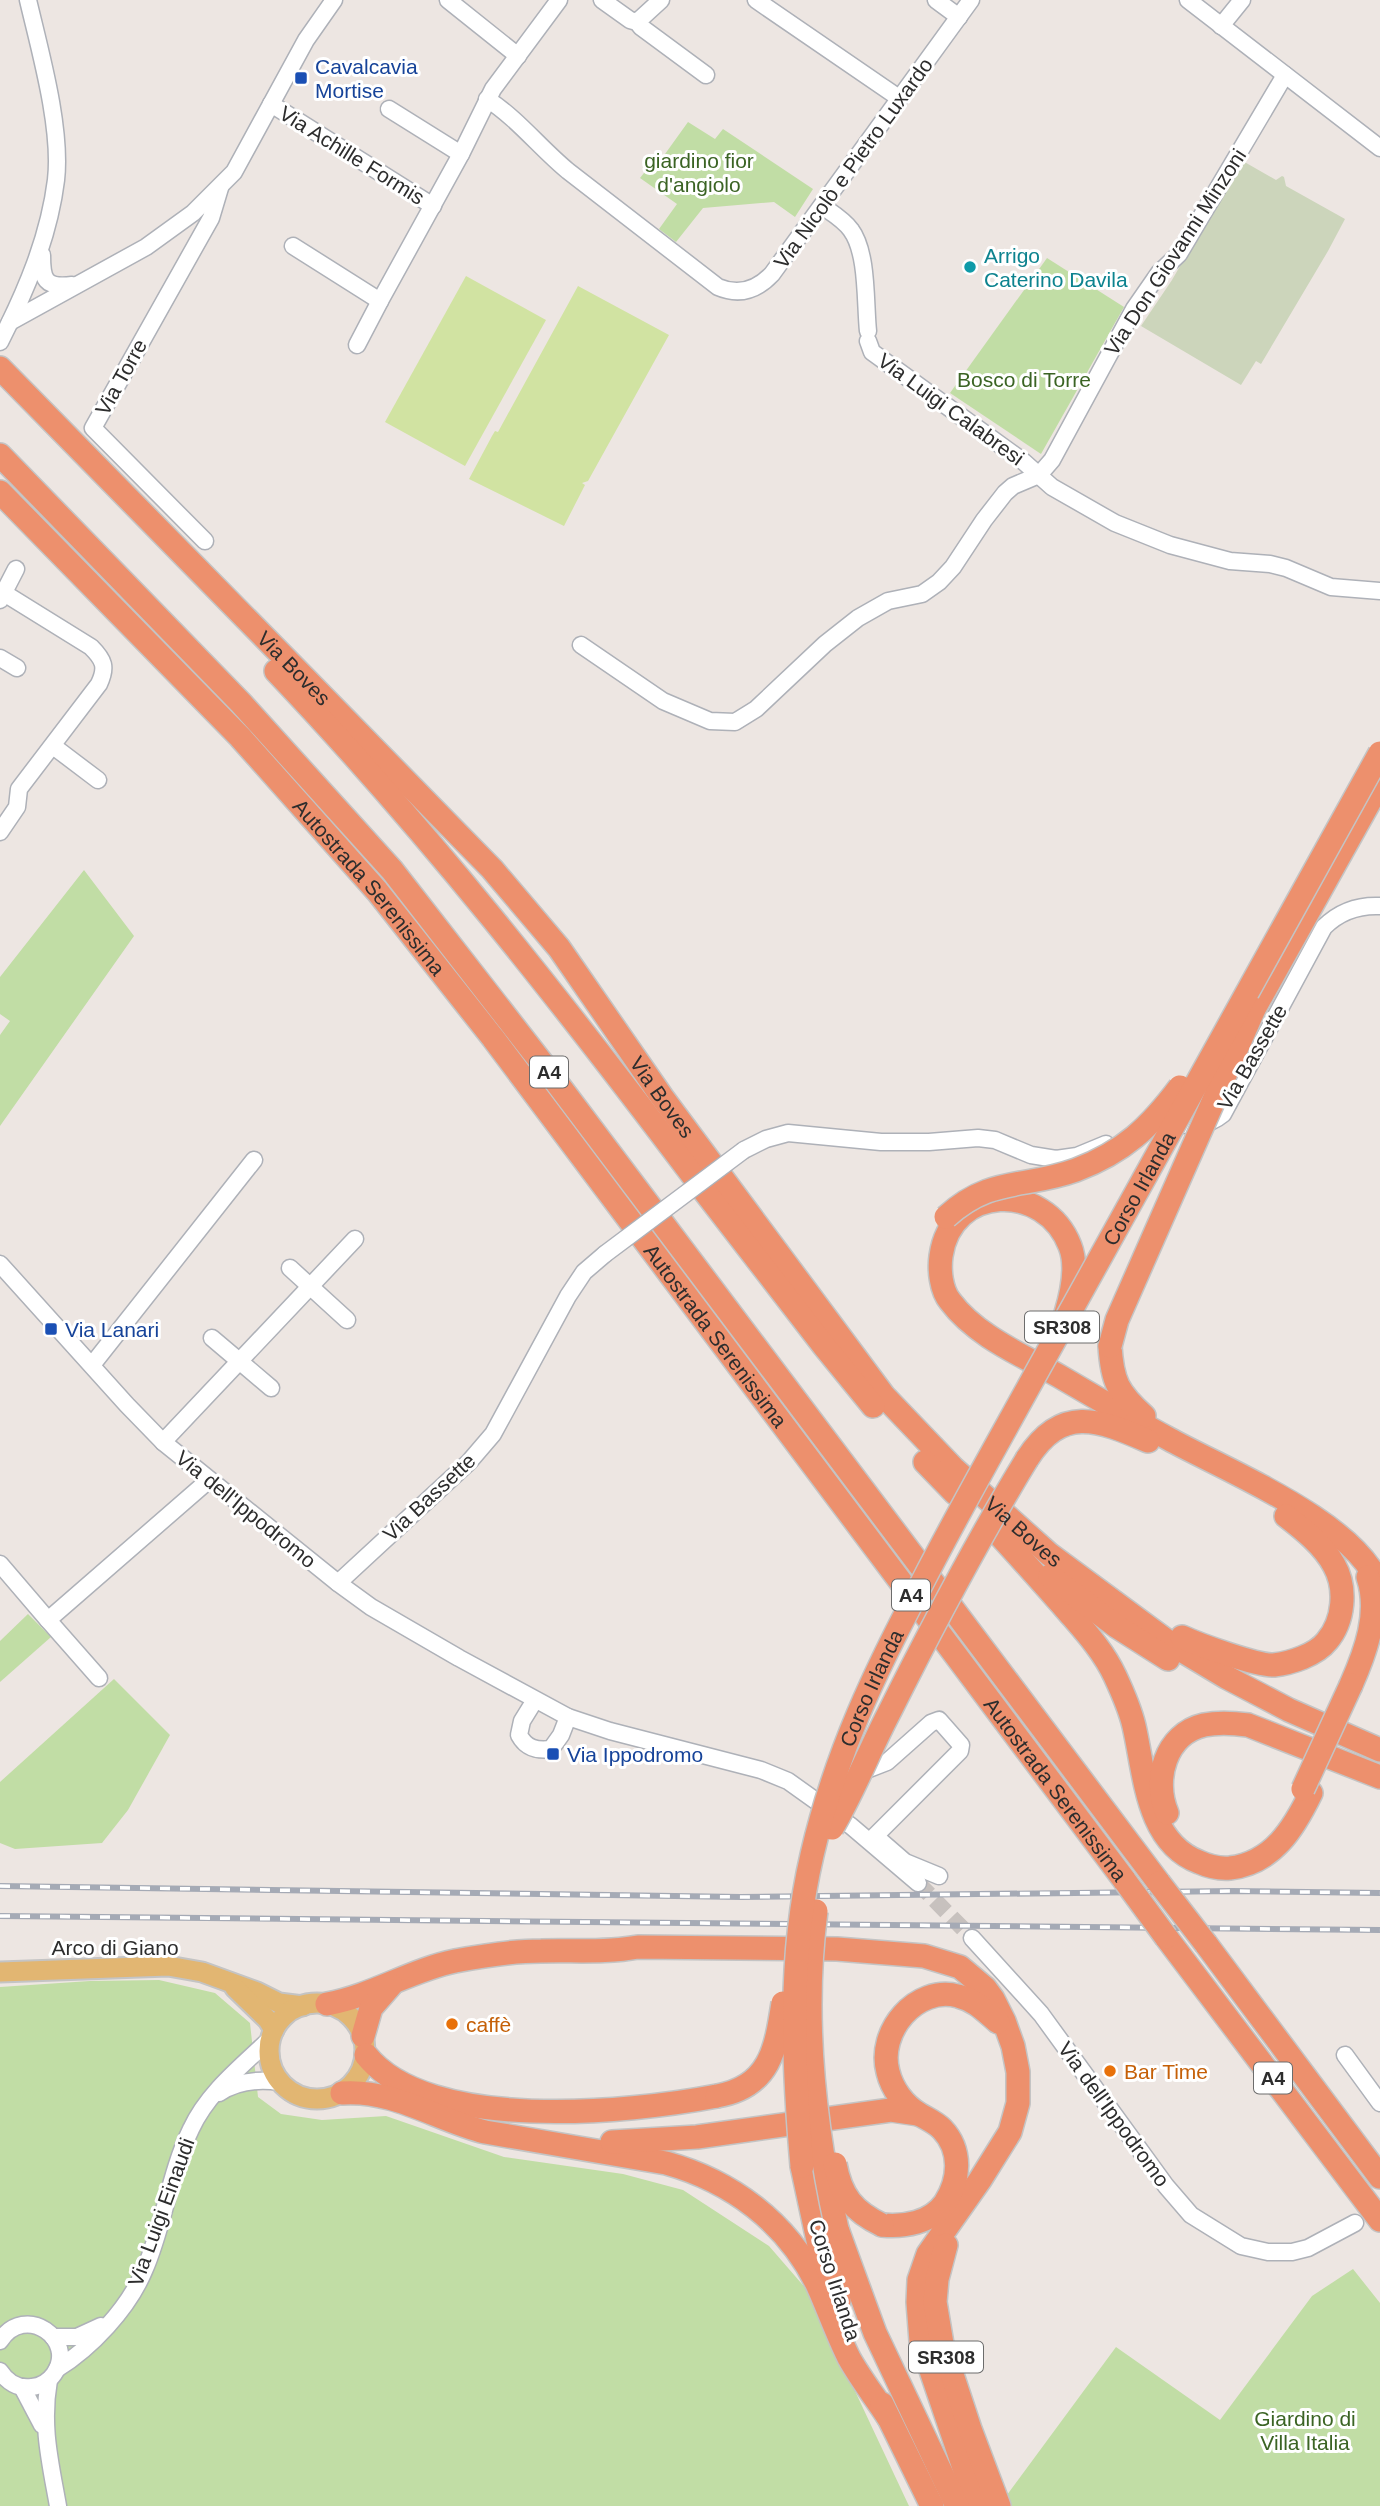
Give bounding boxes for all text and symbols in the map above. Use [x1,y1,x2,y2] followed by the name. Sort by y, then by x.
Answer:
[769,53,937,273] street label: Via Nicolò e Pietro Luxardo
[315,55,418,102] place label: Cavalcavia Mortise
[293,70,309,86] marker: Cavalcavia Mortise
[275,101,429,209] street label: Via Achille Formis
[1100,145,1250,359] street label: Via Don Giovanni Minzoni
[644,149,754,196] park label: giardino fior d'angiolo
[984,244,1128,291] place label: Arrigo Caterino Davila
[962,259,978,275] marker: Arrigo Caterino Davila
[91,335,151,419] street label: Via Torre
[874,348,1028,470] street label: Via Luigi Calabresi
[957,368,1091,391] park label: Bosco di Torre
[253,626,335,709] street label: Via Boves
[289,794,450,980] street label: Autostrada Serenissima
[1213,1000,1291,1114] street label: Via Bassette
[626,1052,699,1142] street label: Via Boves
[530,1056,568,1088] road number: A4
[1098,1127,1179,1249] street label: Corso Irlanda
[640,1239,792,1432] street label: Autostrada Serenissima
[1025,1312,1099,1343] road number: SR308
[65,1318,159,1341] place label: Via Lanari
[43,1321,59,1337] marker: Via Lanari
[172,1446,320,1572] street label: Via dell'Ippodromo
[378,1449,480,1545] street label: Via Bassette
[981,1491,1066,1571] street label: Via Boves
[892,1580,930,1610] road number: A4
[835,1625,908,1750] street label: Corso Irlanda
[980,1693,1132,1885] street label: Autostrada Serenissima
[567,1743,703,1766] place label: Via Ippodromo
[545,1746,561,1762] marker: Via Ippodromo
[51,1936,179,1959] street label: Arco di Giano
[466,2013,511,2036] place label: caffè
[444,2016,460,2032] marker: caffè
[1054,2037,1174,2191] street label: Via dell'Ippodromo
[1124,2060,1208,2083] place label: Bar Time
[1254,2062,1292,2094] road number: A4
[1102,2063,1118,2079] marker: Bar Time
[124,2135,198,2289] street label: Via Luigi Einaudi
[805,2217,866,2344] street label: Corso Irlanda
[909,2342,983,2372] road number: SR308
[1254,2407,1356,2454] park label: Giardino di Villa Italia

